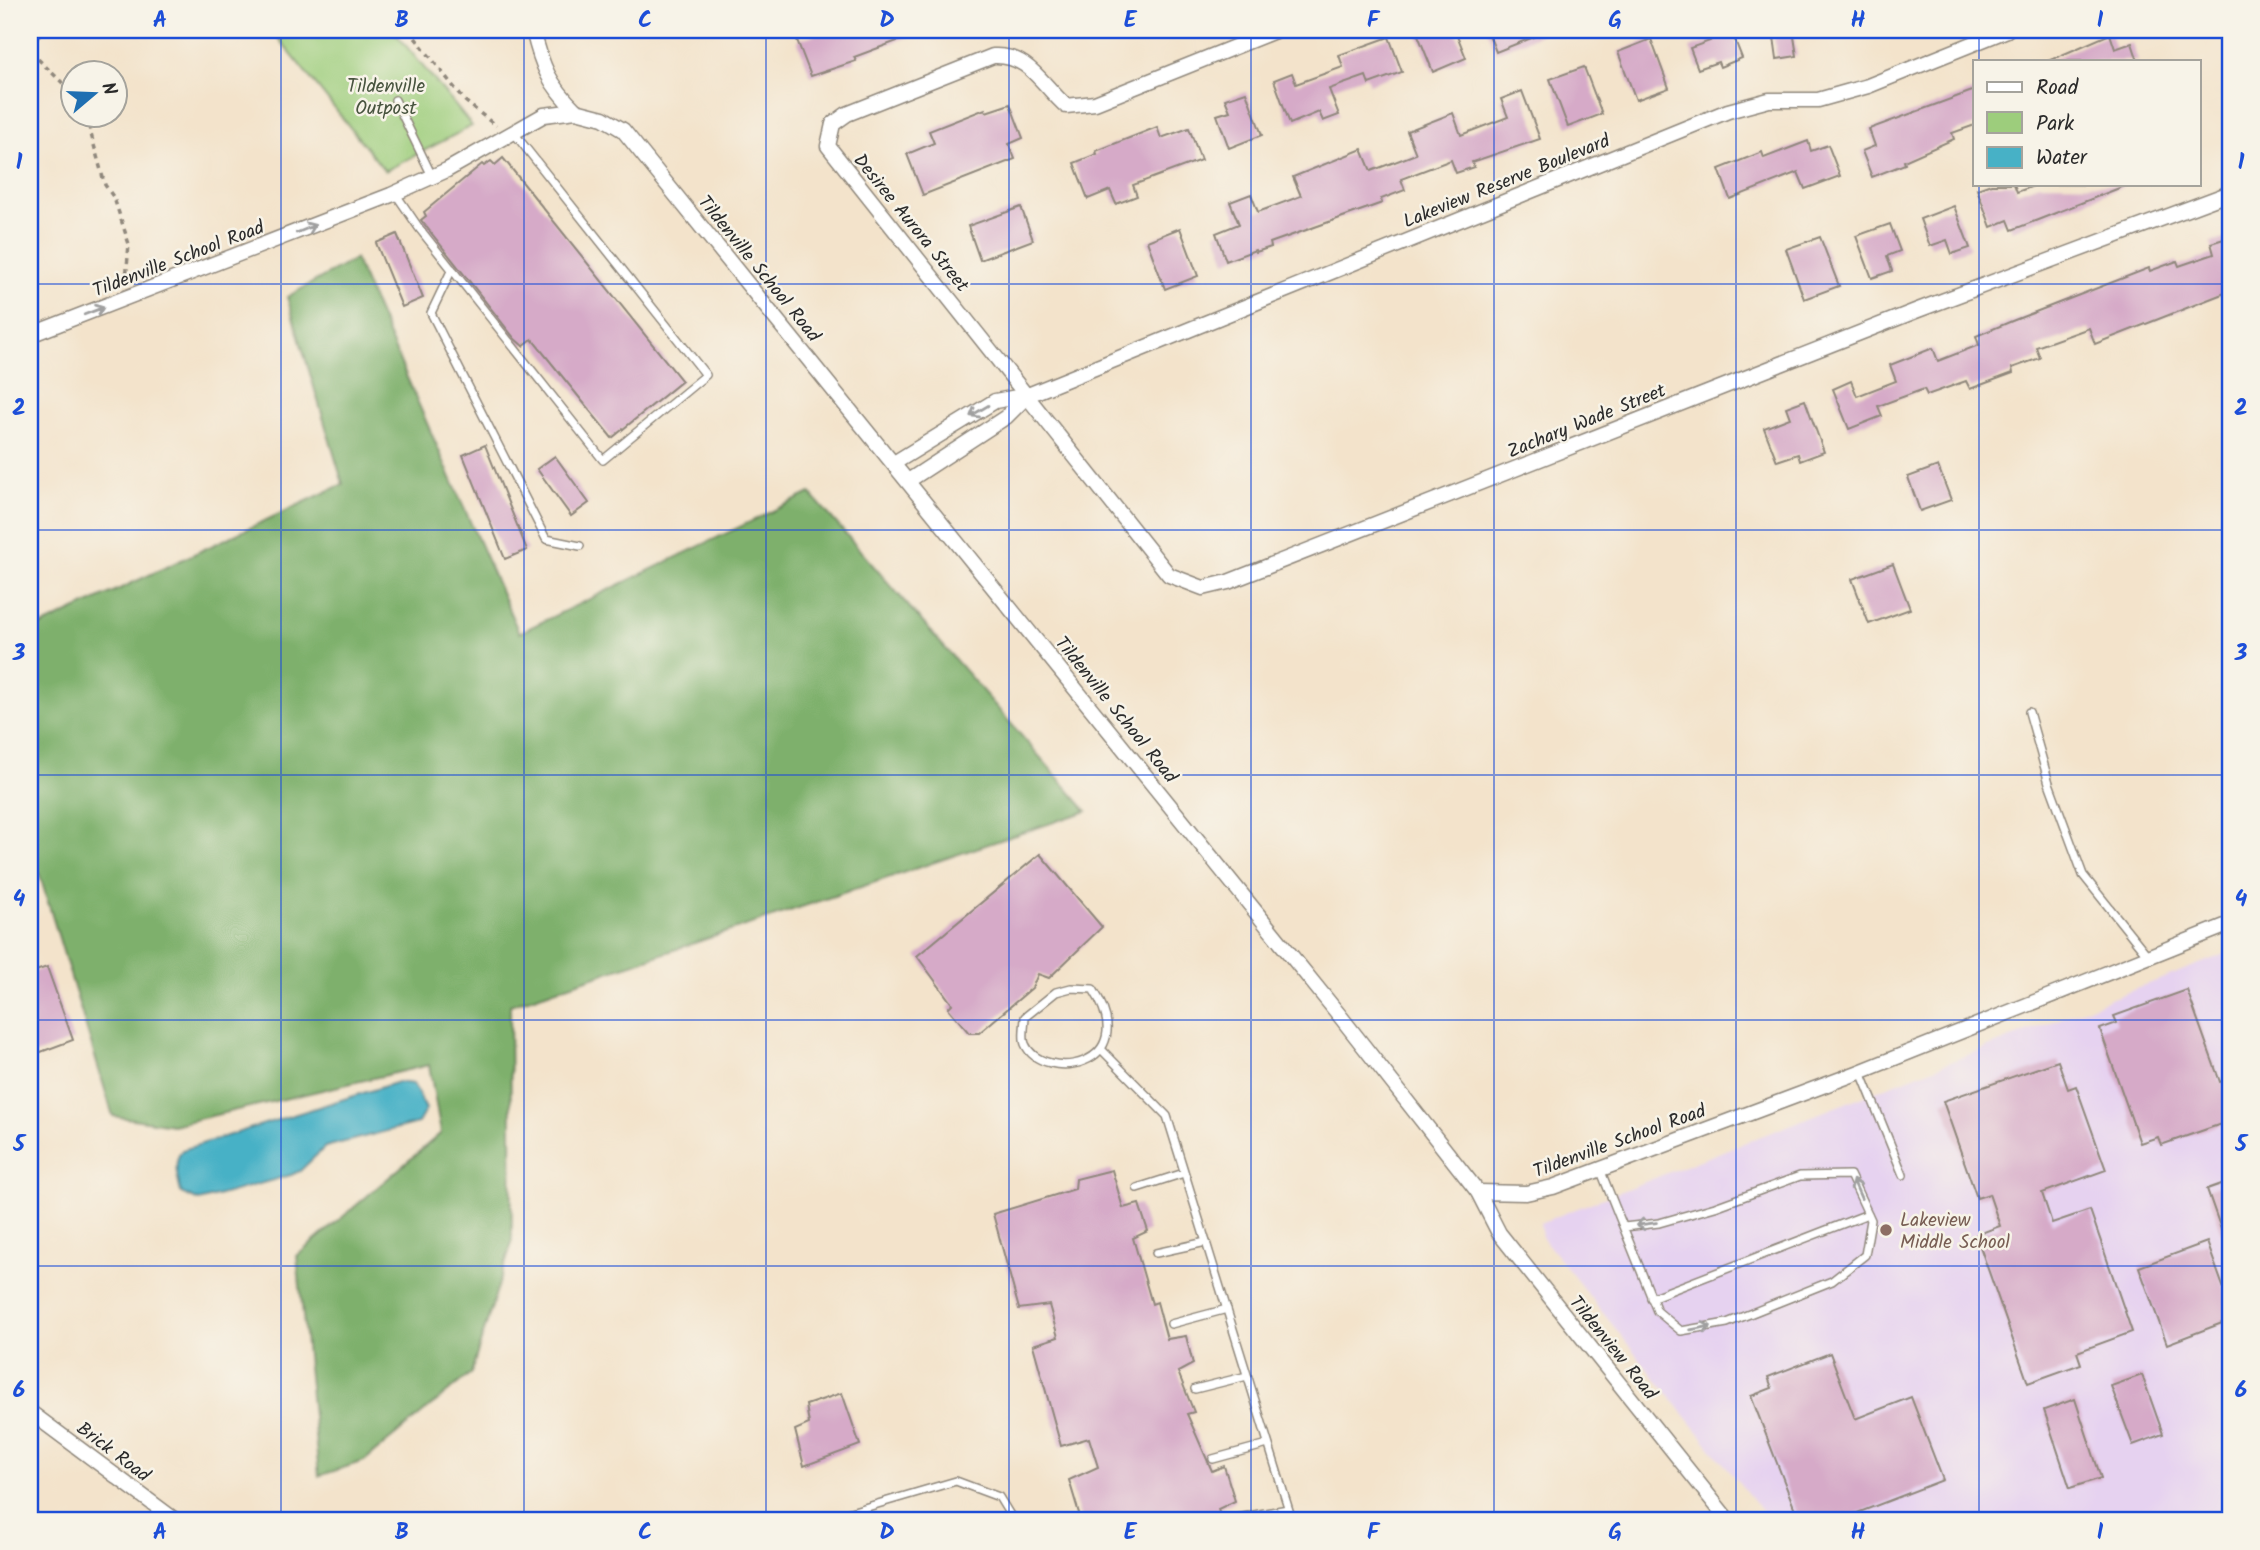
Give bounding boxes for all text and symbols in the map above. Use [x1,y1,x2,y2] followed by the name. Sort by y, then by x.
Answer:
[153,3,167,39] text: A
[395,3,409,39] text: B
[638,3,652,39] text: C
[879,3,895,39] text: D
[1124,3,1138,39] text: E
[1367,3,1381,39] text: F
[1608,3,1622,39] text: G
[1851,3,1866,39] text: H
[2096,3,2104,39] text: I
[60,60,130,130] north arrow
[1973,60,2200,186] legend
[347,72,425,124] park label: Tildenville Outpost
[2036,72,2079,105] text: Road
[92,79,124,100] text: N
[2036,108,2074,141] text: Park
[1399,126,1615,237] street label: Lakeview Reserve Boulevard
[2036,142,2088,175] text: Water
[16,145,23,181] text: 1
[2238,145,2245,181] text: 1
[845,147,976,300] street label: Desiree Aurora Street
[690,189,828,350] street label: Tildenville School Road
[88,213,269,306] street label: Tildenville School Road
[295,222,317,235] one-way arrow
[82,303,104,316] one-way arrow
[1503,376,1671,467] street label: Zachary Wade Street
[12,391,26,427] text: 2
[2234,391,2248,427] text: 2
[969,404,989,418] one-way arrow
[1047,630,1185,791] street label: Tildenville School Road
[12,636,26,672] text: 3
[2234,636,2248,672] text: 3
[13,882,26,918] text: 4
[2235,882,2248,918] text: 4
[1529,1097,1711,1187] street label: Tildenville School Road
[12,1127,27,1163] text: 5
[2234,1127,2249,1163] text: 5
[1850,1178,1863,1200] one-way arrow
[1900,1206,2010,1258] place label: Lakeview Middle School
[1635,1218,1658,1231] one-way arrow
[1878,1222,1894,1238] marker: Lakeview Middle School
[1561,1289,1664,1407] street label: Tildenview Road
[1689,1321,1712,1334] one-way arrow
[13,1373,25,1409] text: 6
[2235,1373,2247,1409] text: 6
[69,1415,157,1491] street label: Brick Road
[153,1515,167,1550] text: A
[395,1515,409,1550] text: B
[638,1515,652,1550] text: C
[879,1515,895,1550] text: D
[1124,1515,1138,1550] text: E
[1367,1515,1381,1550] text: F
[1608,1515,1622,1550] text: G
[1851,1515,1866,1550] text: H
[2096,1515,2104,1550] text: I

